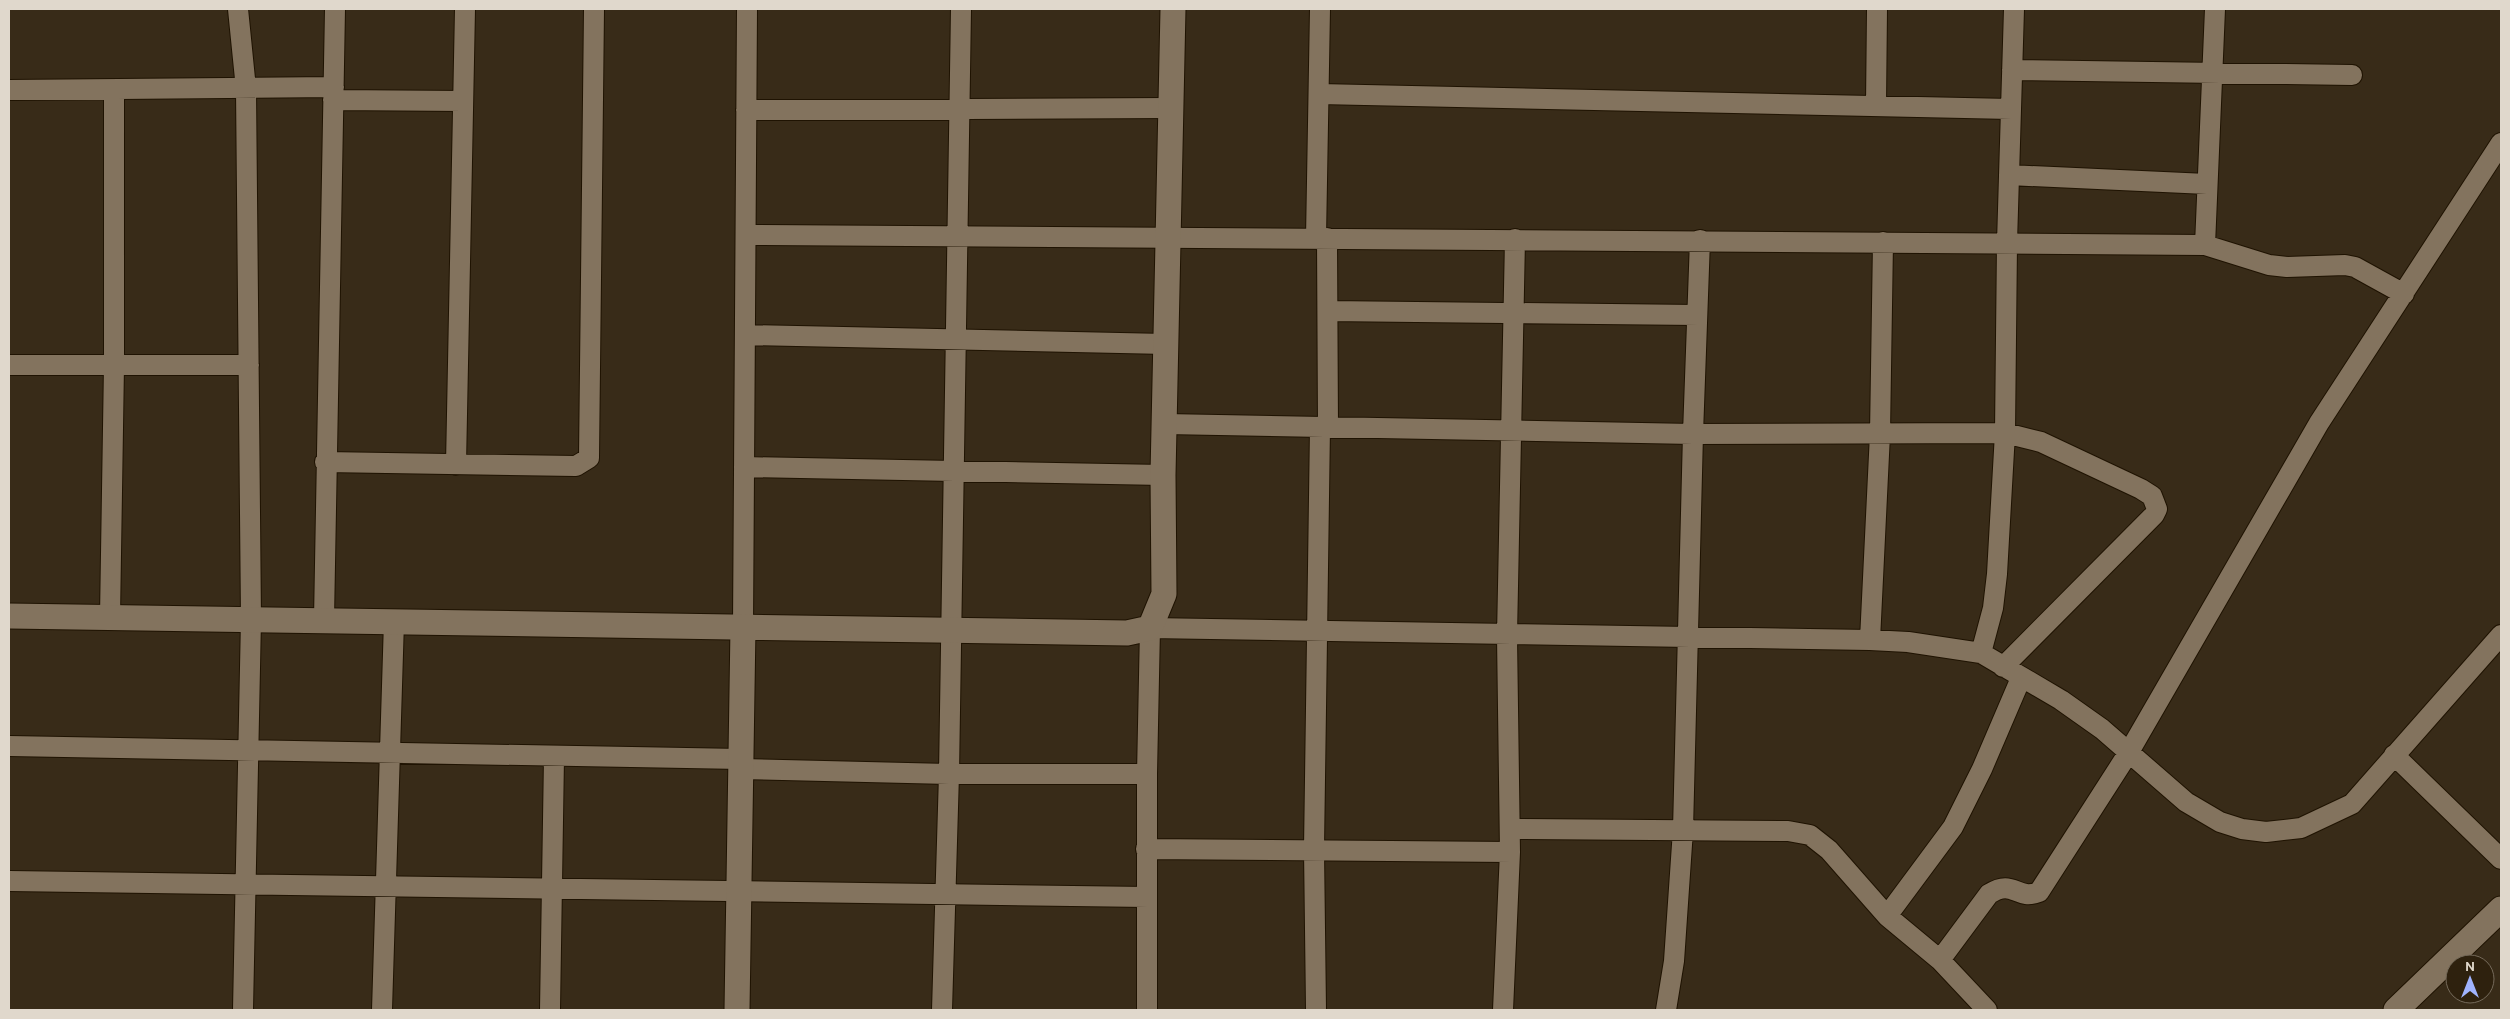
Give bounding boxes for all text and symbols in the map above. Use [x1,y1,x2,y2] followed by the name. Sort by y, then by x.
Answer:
[2445,954,2495,1004] north arrow
[2465,959,2475,976] text: N

